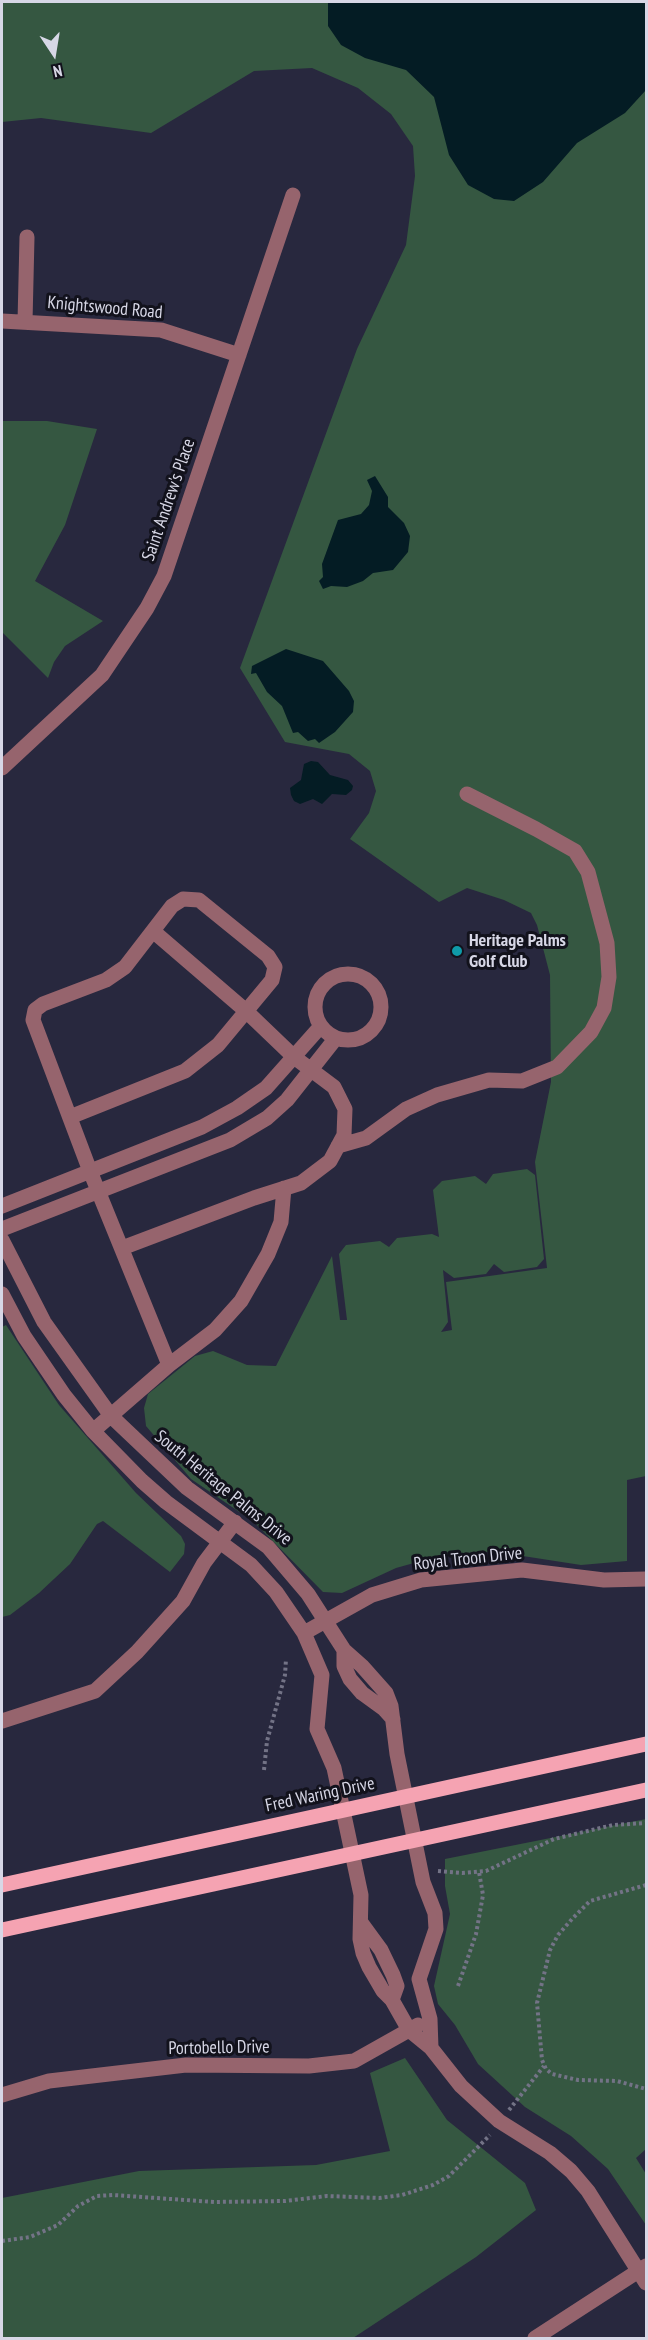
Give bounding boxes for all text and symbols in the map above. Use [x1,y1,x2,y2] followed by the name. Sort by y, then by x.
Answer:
[24,24,84,84] north arrow
[51,61,64,82] text: N
[47,292,163,324] street label: Knightswood Road
[138,436,200,564] street label: Saint Andrew's Place
[469,930,566,972] place label: Heritage Palms Golf Club
[450,944,464,958] marker: Heritage Palms Golf Club
[150,1426,296,1550] street label: South Heritage Palms Drive
[413,1543,523,1575] street label: Royal Troon Drive
[263,1773,377,1817] street label: Fred Waring Drive
[168,2036,270,2060] street label: Portobello Drive

